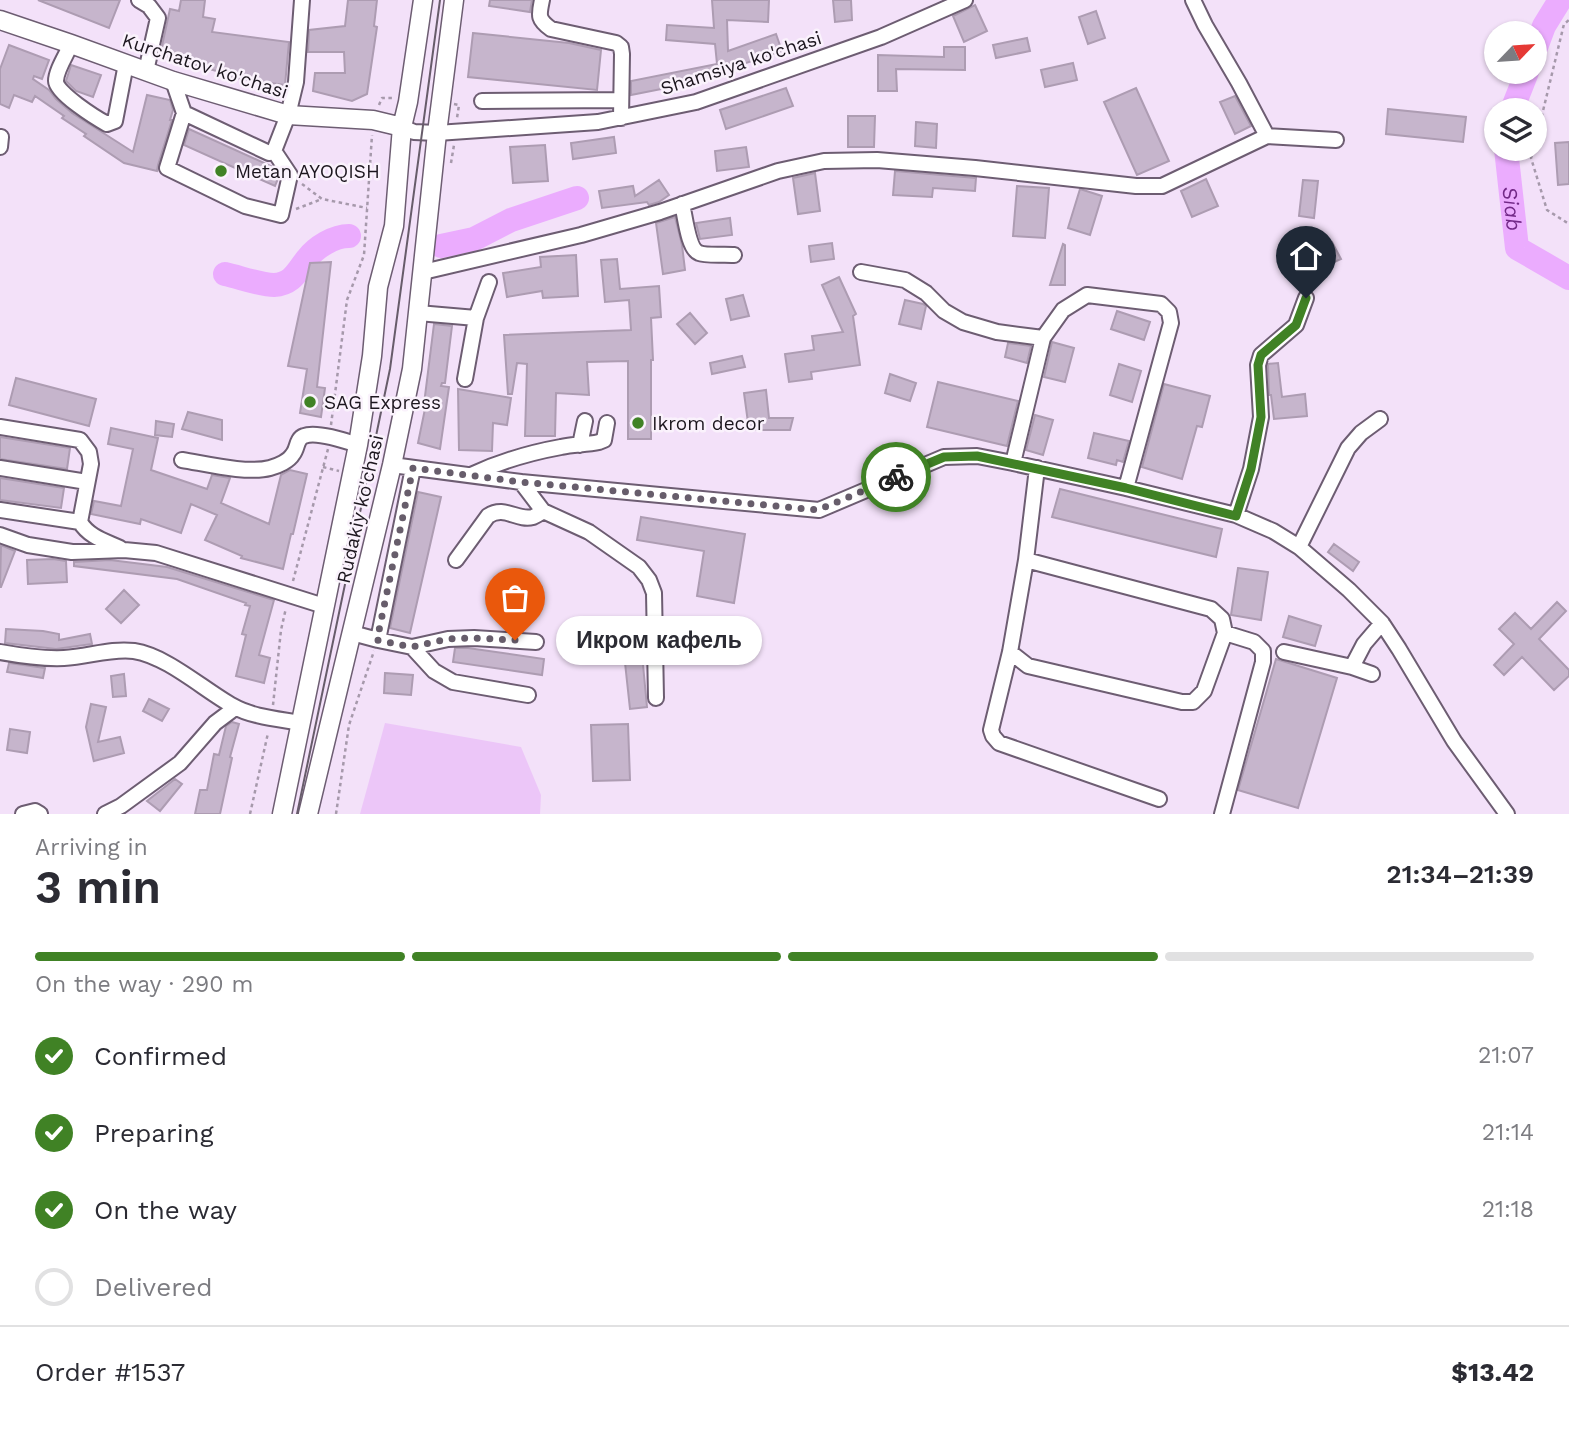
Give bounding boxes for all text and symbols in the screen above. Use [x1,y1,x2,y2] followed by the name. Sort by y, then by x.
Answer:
[1484,21,1547,84] north arrow
[1484,21,1547,161] map controls
[658,26,824,100] street label: Shamsiya ko'chasi
[119,28,291,104] street label: Kurchatov ko'chasi
[1484,98,1547,161] button: layers
[235,160,380,183] place label: Metan AYOQISH
[213,163,229,179] marker: Metan AYOQISH
[1498,185,1528,232] water label: Siab
[1276,226,1336,298] pin
[1287,237,1325,275] icon: home
[324,391,441,414] place label: SAG Express
[302,394,318,410] marker: SAG Express
[652,412,765,435] place label: Ikrom decor
[630,415,646,431] marker: Ikrom decor
[332,432,388,586] street label: Rudakiy ko'chasi
[861,442,931,512] courier
[877,458,915,496] icon: bike
[485,568,545,640] pin
[496,579,534,617] icon: bag
[557,616,764,664] callout: Икром кафель
[576,627,742,654] text: Икром кафель
[35,834,148,861] text: Arriving in
[1386,859,1534,889] text: 21:34–21:39
[35,860,161,914] text: 3 min
[35,971,253,998] text: On the way · 290 m
[35,1037,73,1075] icon: check
[94,1041,227,1071] text: Confirmed
[1478,1042,1534,1069] text: 21:07
[35,1114,73,1152] icon: check
[94,1118,214,1148] text: Preparing
[1482,1119,1534,1146] text: 21:14
[35,1191,73,1229] icon: check
[94,1195,237,1225] text: On the way
[1482,1196,1534,1223] text: 21:18
[94,1272,213,1302] text: Delivered
[35,1357,185,1387] text: Order #1537
[1451,1357,1534,1387] text: $13.42

